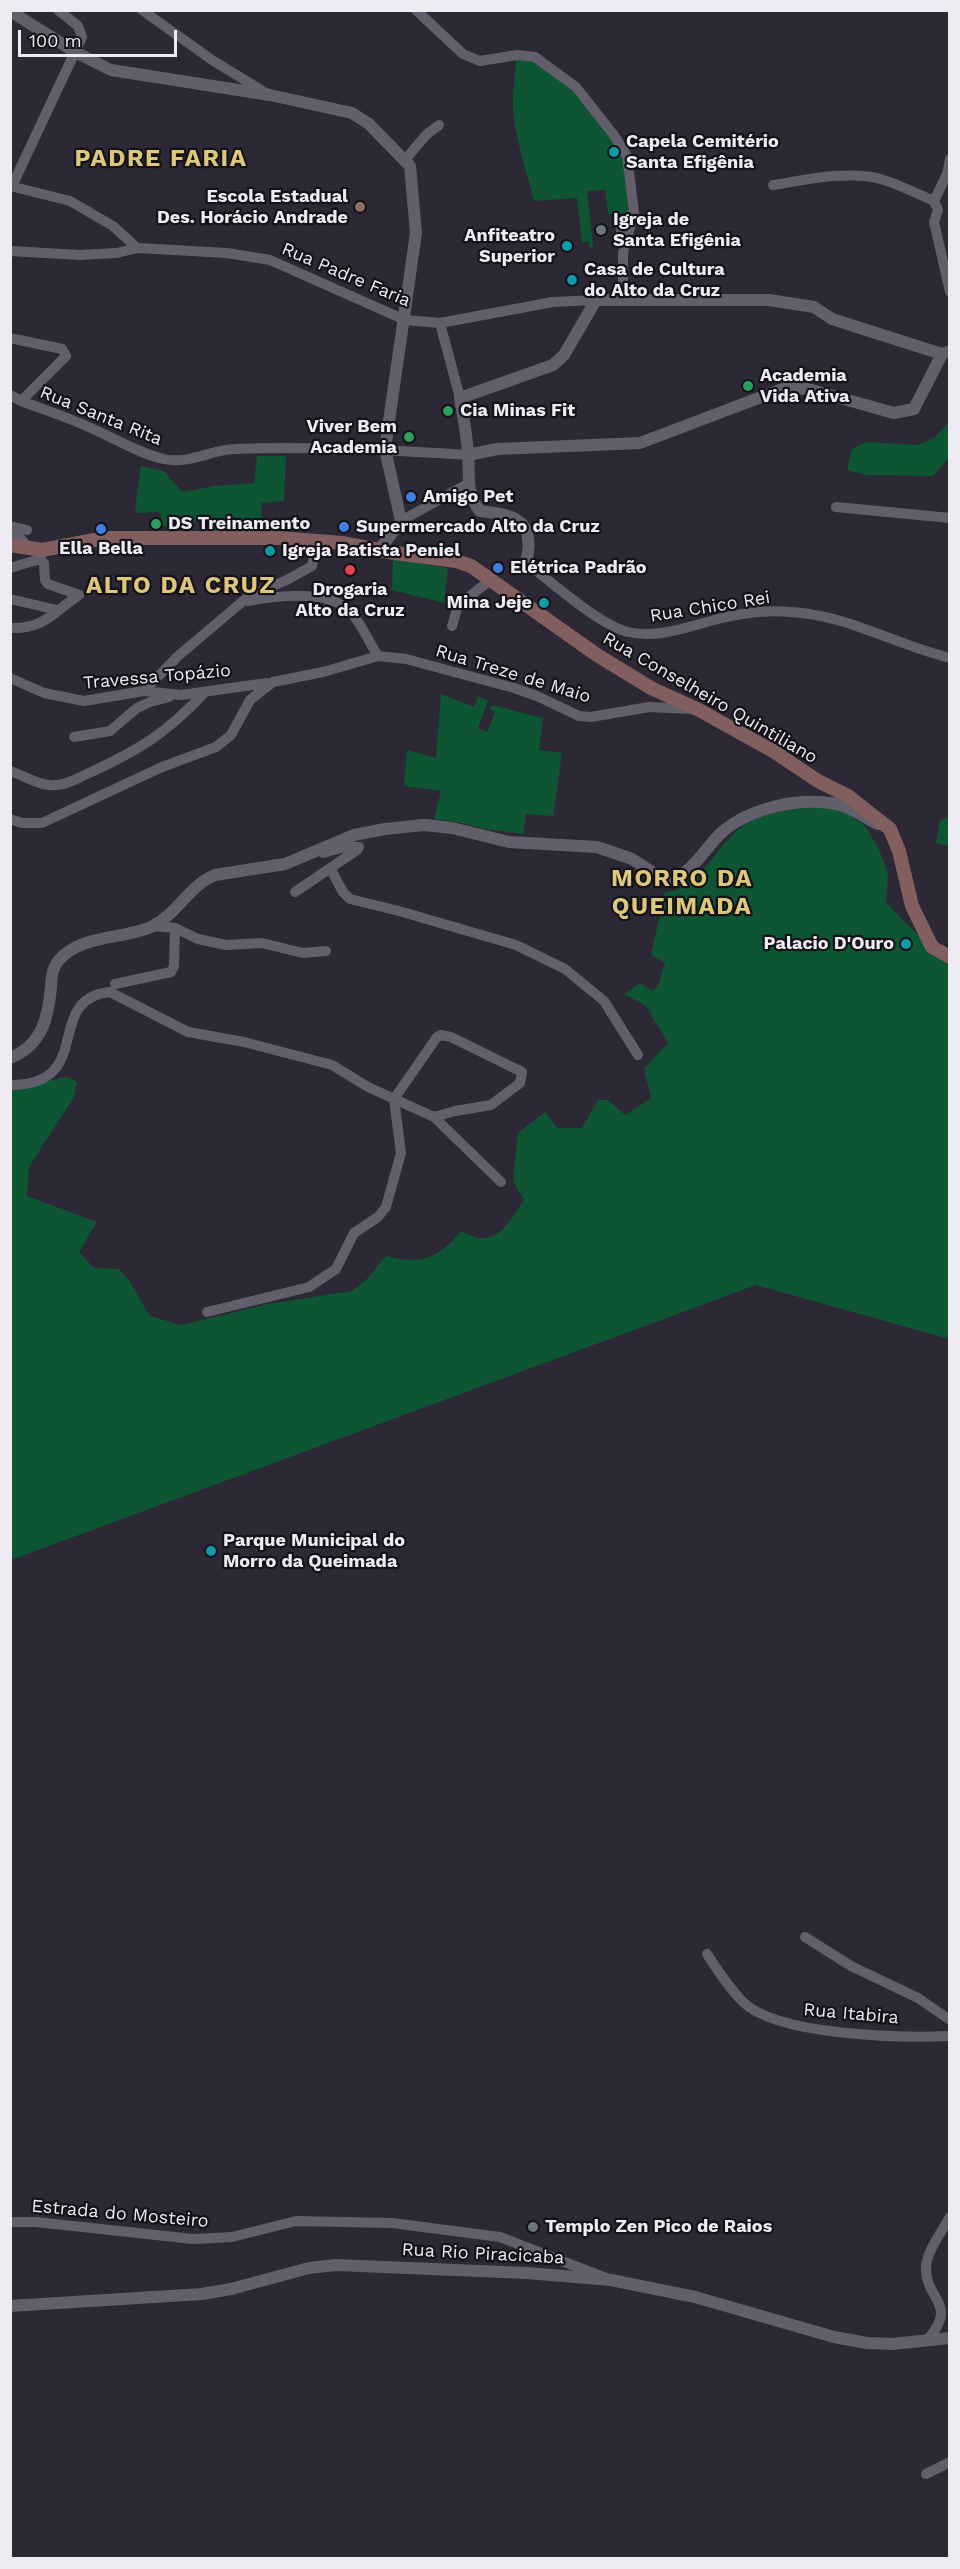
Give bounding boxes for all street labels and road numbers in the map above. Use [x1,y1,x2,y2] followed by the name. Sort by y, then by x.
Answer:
[278,238,414,312] street label: Rua Padre Faria
[37,382,165,450] street label: Rua Santa Rita
[648,587,772,627] street label: Rua Chico Rei
[599,628,821,768] street label: Rua Conselheiro Quintiliano
[433,640,593,708] street label: Rua Treze de Maio
[82,660,232,694] street label: Travessa Topázio
[802,1999,900,2029] street label: Rua Itabira
[31,2195,209,2233] street label: Estrada do Mosteiro
[401,2239,565,2269] street label: Rua Rio Piracicaba

